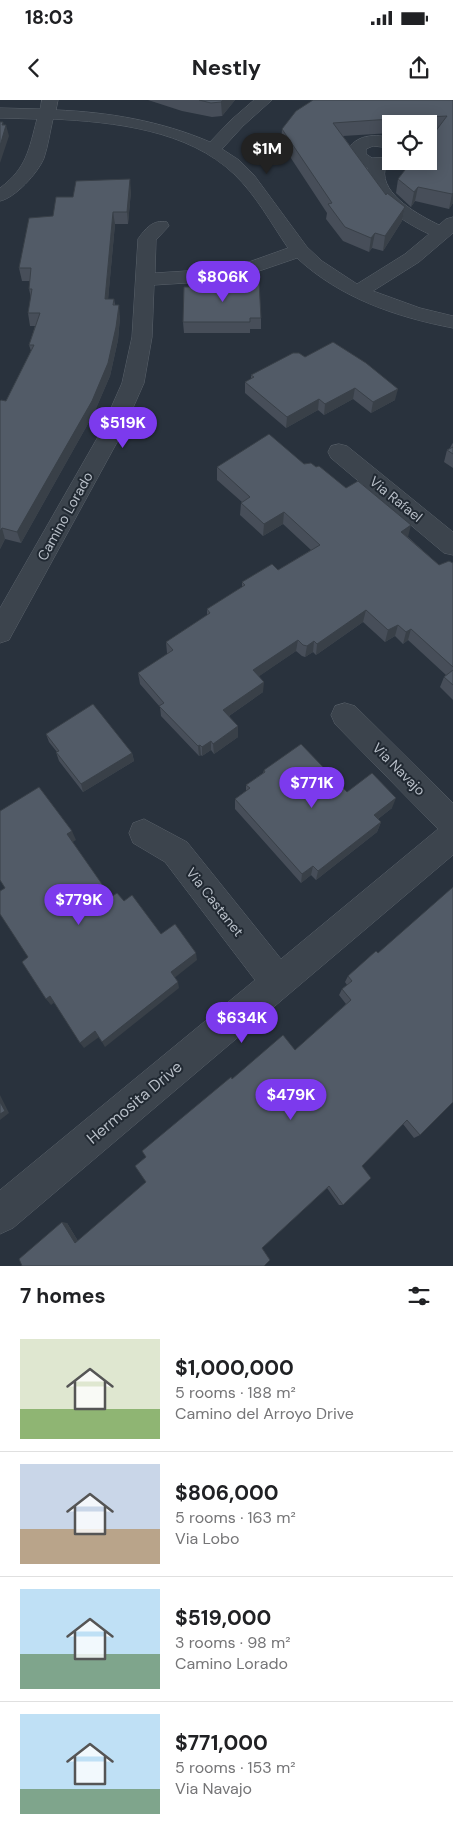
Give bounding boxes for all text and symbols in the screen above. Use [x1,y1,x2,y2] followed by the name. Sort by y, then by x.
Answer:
[25,5,74,30] text: 18:03
[192,53,261,82] text: Nestly
[20,54,48,82] icon: back
[405,54,433,82] icon: share
[382,115,437,170] map controls
[382,115,437,170] button: locate
[243,132,291,175] pin: $1M
[252,138,282,159] text: $1M
[188,260,258,303] pin: $806K
[197,266,249,287] text: $806K
[88,406,158,449] pin: $519K
[100,412,146,433] text: $519K
[33,468,97,564] street label: Camino Lorado
[366,472,426,526] street label: Via Rafael
[369,739,429,799] street label: Via Navajo
[277,766,347,809] pin: $771K
[290,772,334,793] text: $771K
[182,864,248,940] street label: Via Castanet
[44,884,114,926] pin: $779K
[55,889,103,910] text: $779K
[207,1002,277,1044] pin: $634K
[217,1007,267,1028] text: $634K
[82,1056,187,1149] street label: Hermosita Drive
[256,1078,326,1121] pin: $479K
[266,1084,316,1105] text: $479K
[20,1282,106,1310] text: 7 homes
[405,1282,433,1310] icon: filters
[175,1354,294,1382] text: $1,000,000
[60,1359,120,1419] icon: home
[175,1382,296,1403] text: 5 rooms · 188 m²
[175,1403,354,1424] text: Camino del Arroyo Drive
[175,1479,279,1507] text: $806,000
[60,1484,120,1544] icon: home
[175,1507,296,1528] text: 5 rooms · 163 m²
[175,1528,240,1549] text: Via Lobo
[175,1604,271,1632] text: $519,000
[60,1609,120,1669] icon: home
[175,1632,291,1653] text: 3 rooms · 98 m²
[175,1653,288,1674] text: Camino Lorado
[175,1729,268,1757] text: $771,000
[60,1734,120,1794] icon: home
[175,1757,296,1778] text: 5 rooms · 153 m²
[175,1778,252,1799] text: Via Navajo

